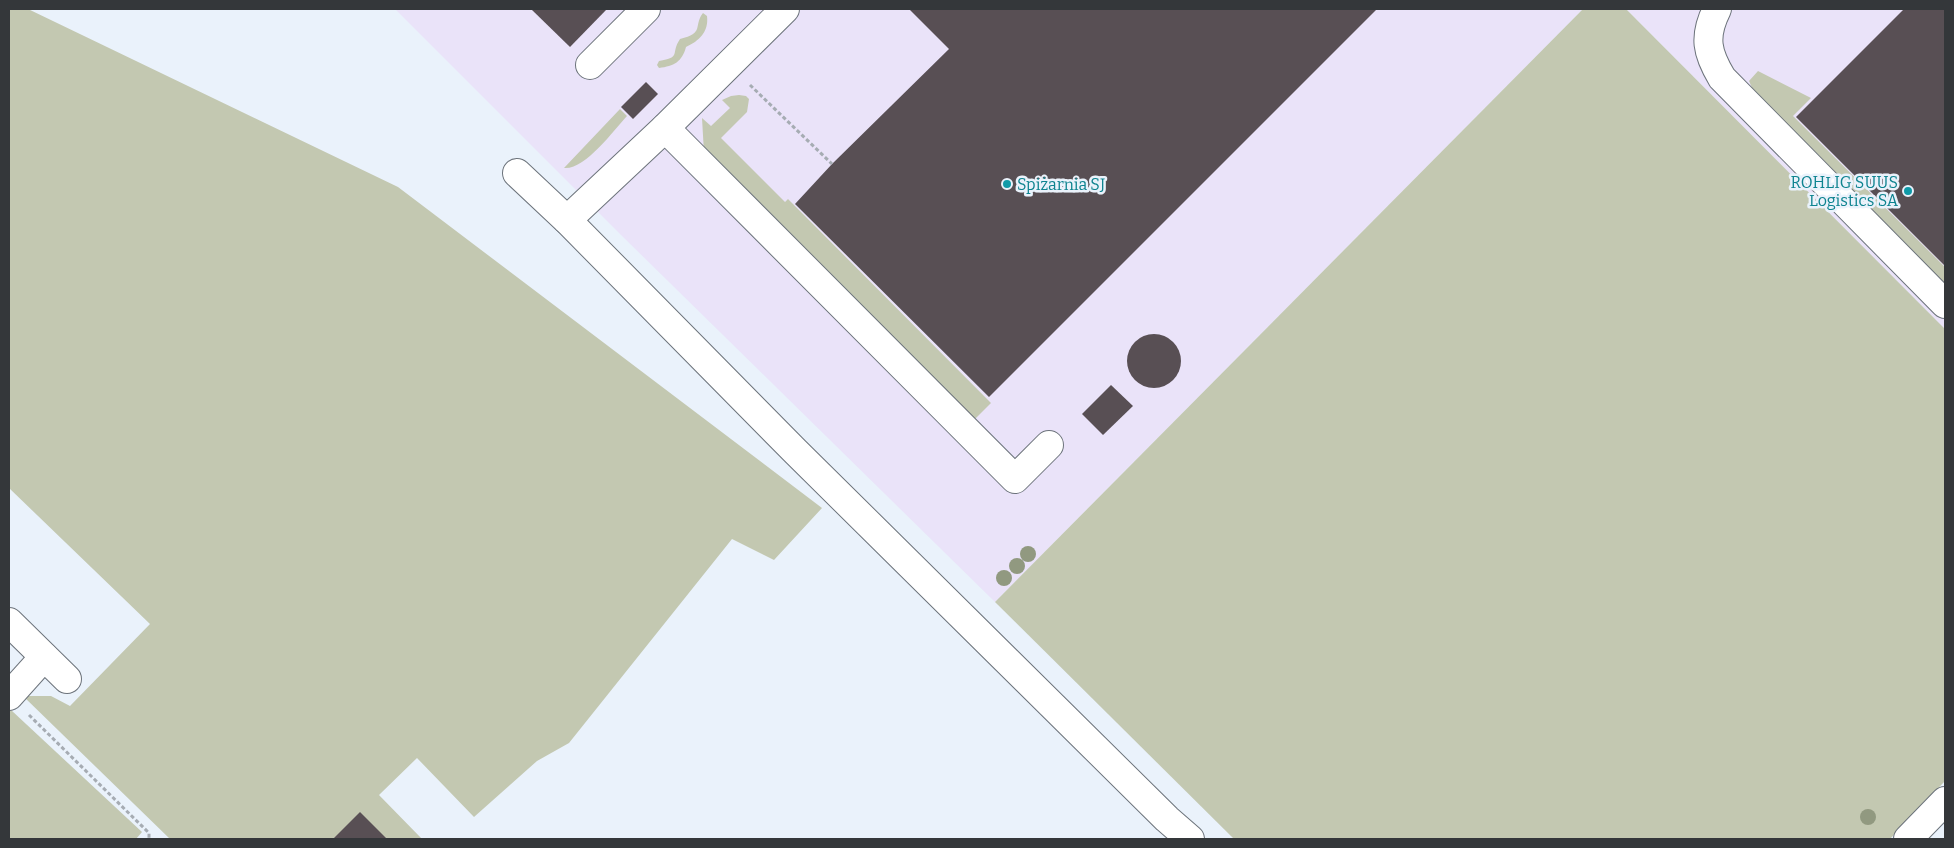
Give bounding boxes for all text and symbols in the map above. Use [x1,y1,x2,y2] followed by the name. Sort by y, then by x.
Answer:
[1790,173,1899,210] place label: ROHLIG SUUS Logistics SA
[1017,175,1105,194] place label: Spiżarnia SJ
[1001,178,1013,190] marker: Spiżarnia SJ
[1902,185,1914,197] marker: ROHLIG SUUS Logistics SA

